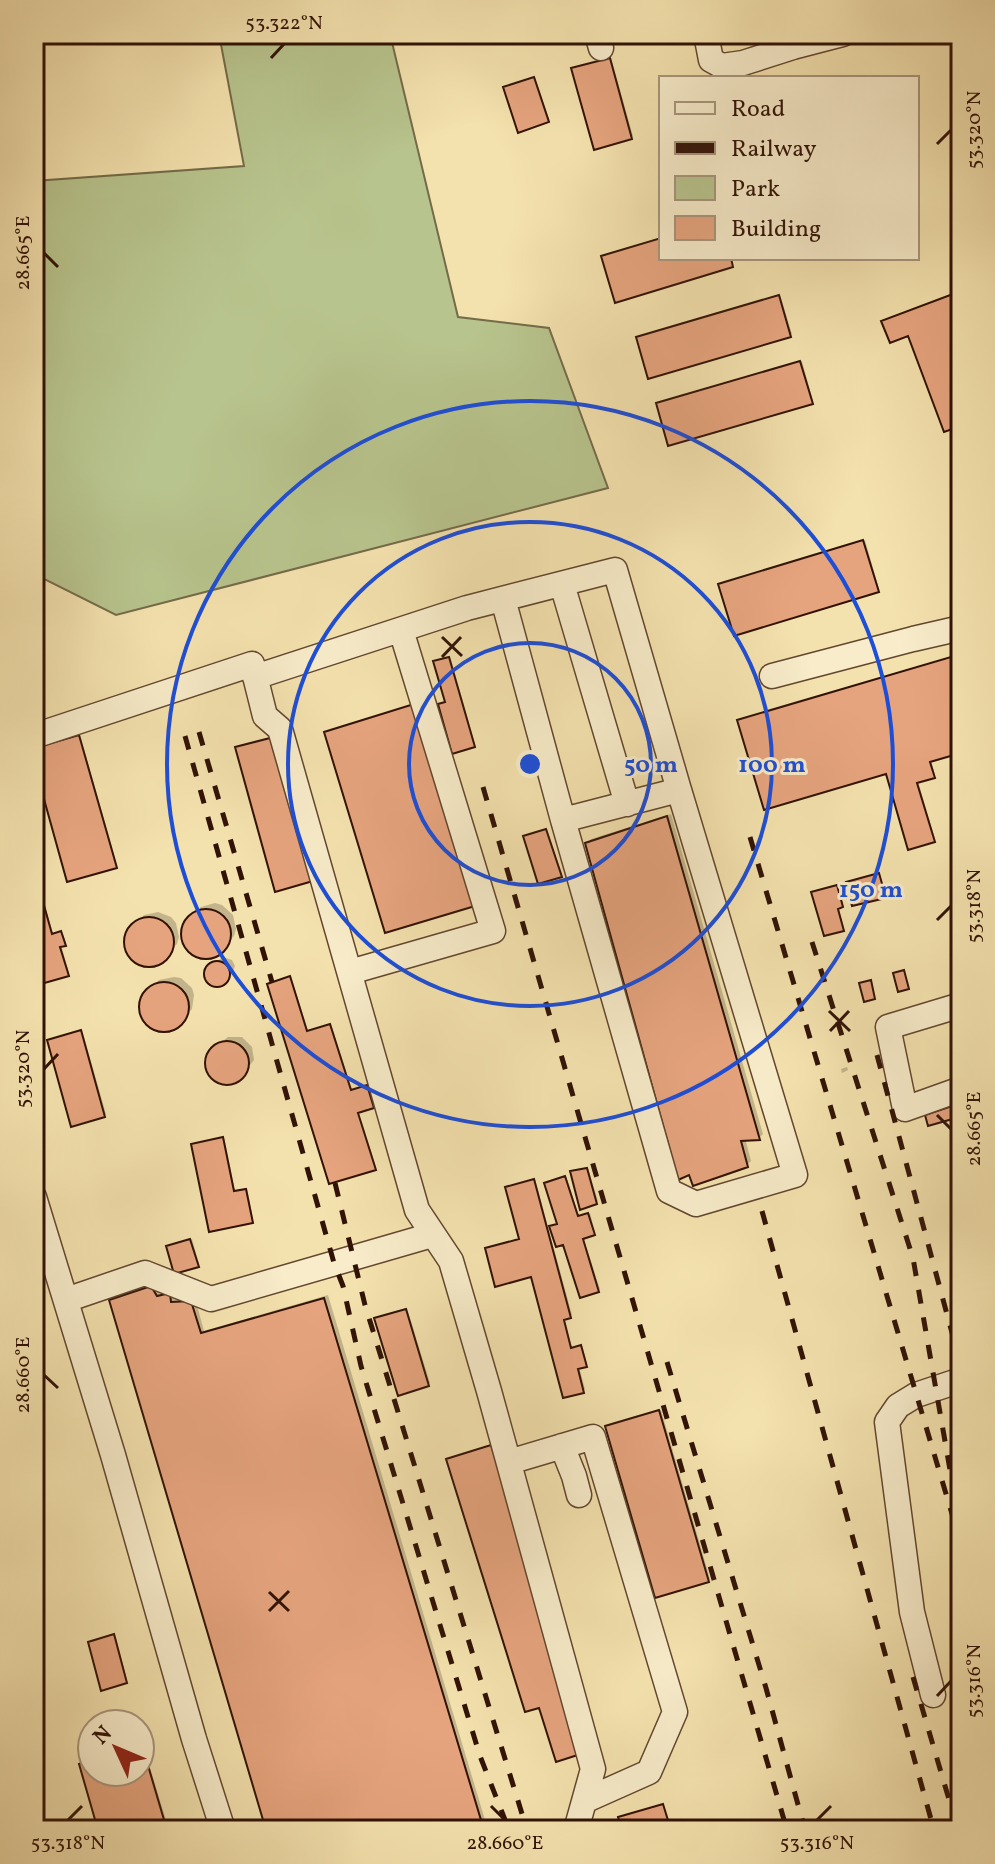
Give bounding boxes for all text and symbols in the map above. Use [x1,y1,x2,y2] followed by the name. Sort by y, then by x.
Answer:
[245,10,323,38] text: 53.322°N
[659,76,919,260] legend
[961,91,989,169] text: 53.320°N
[731,93,785,127] text: Road
[731,133,817,167] text: Railway
[731,173,780,207] text: Park
[731,213,821,247] text: Building
[10,216,38,290] text: 28.665°E
[624,749,678,783] text: 50 m
[738,749,806,783] text: 100 m
[516,750,544,778] centre of rings
[961,869,989,943] text: 53.318°N
[839,874,903,908] text: 150 m
[10,1030,38,1108] text: 53.320°N
[961,1092,989,1166] text: 28.665°E
[10,1337,38,1413] text: 28.660°E
[961,1644,989,1718] text: 53.316°N
[76,1708,156,1788] north arrow
[87,1719,120,1752] text: N
[31,1830,105,1858] text: 53.318°N
[467,1830,543,1858] text: 28.660°E
[780,1830,854,1858] text: 53.316°N

